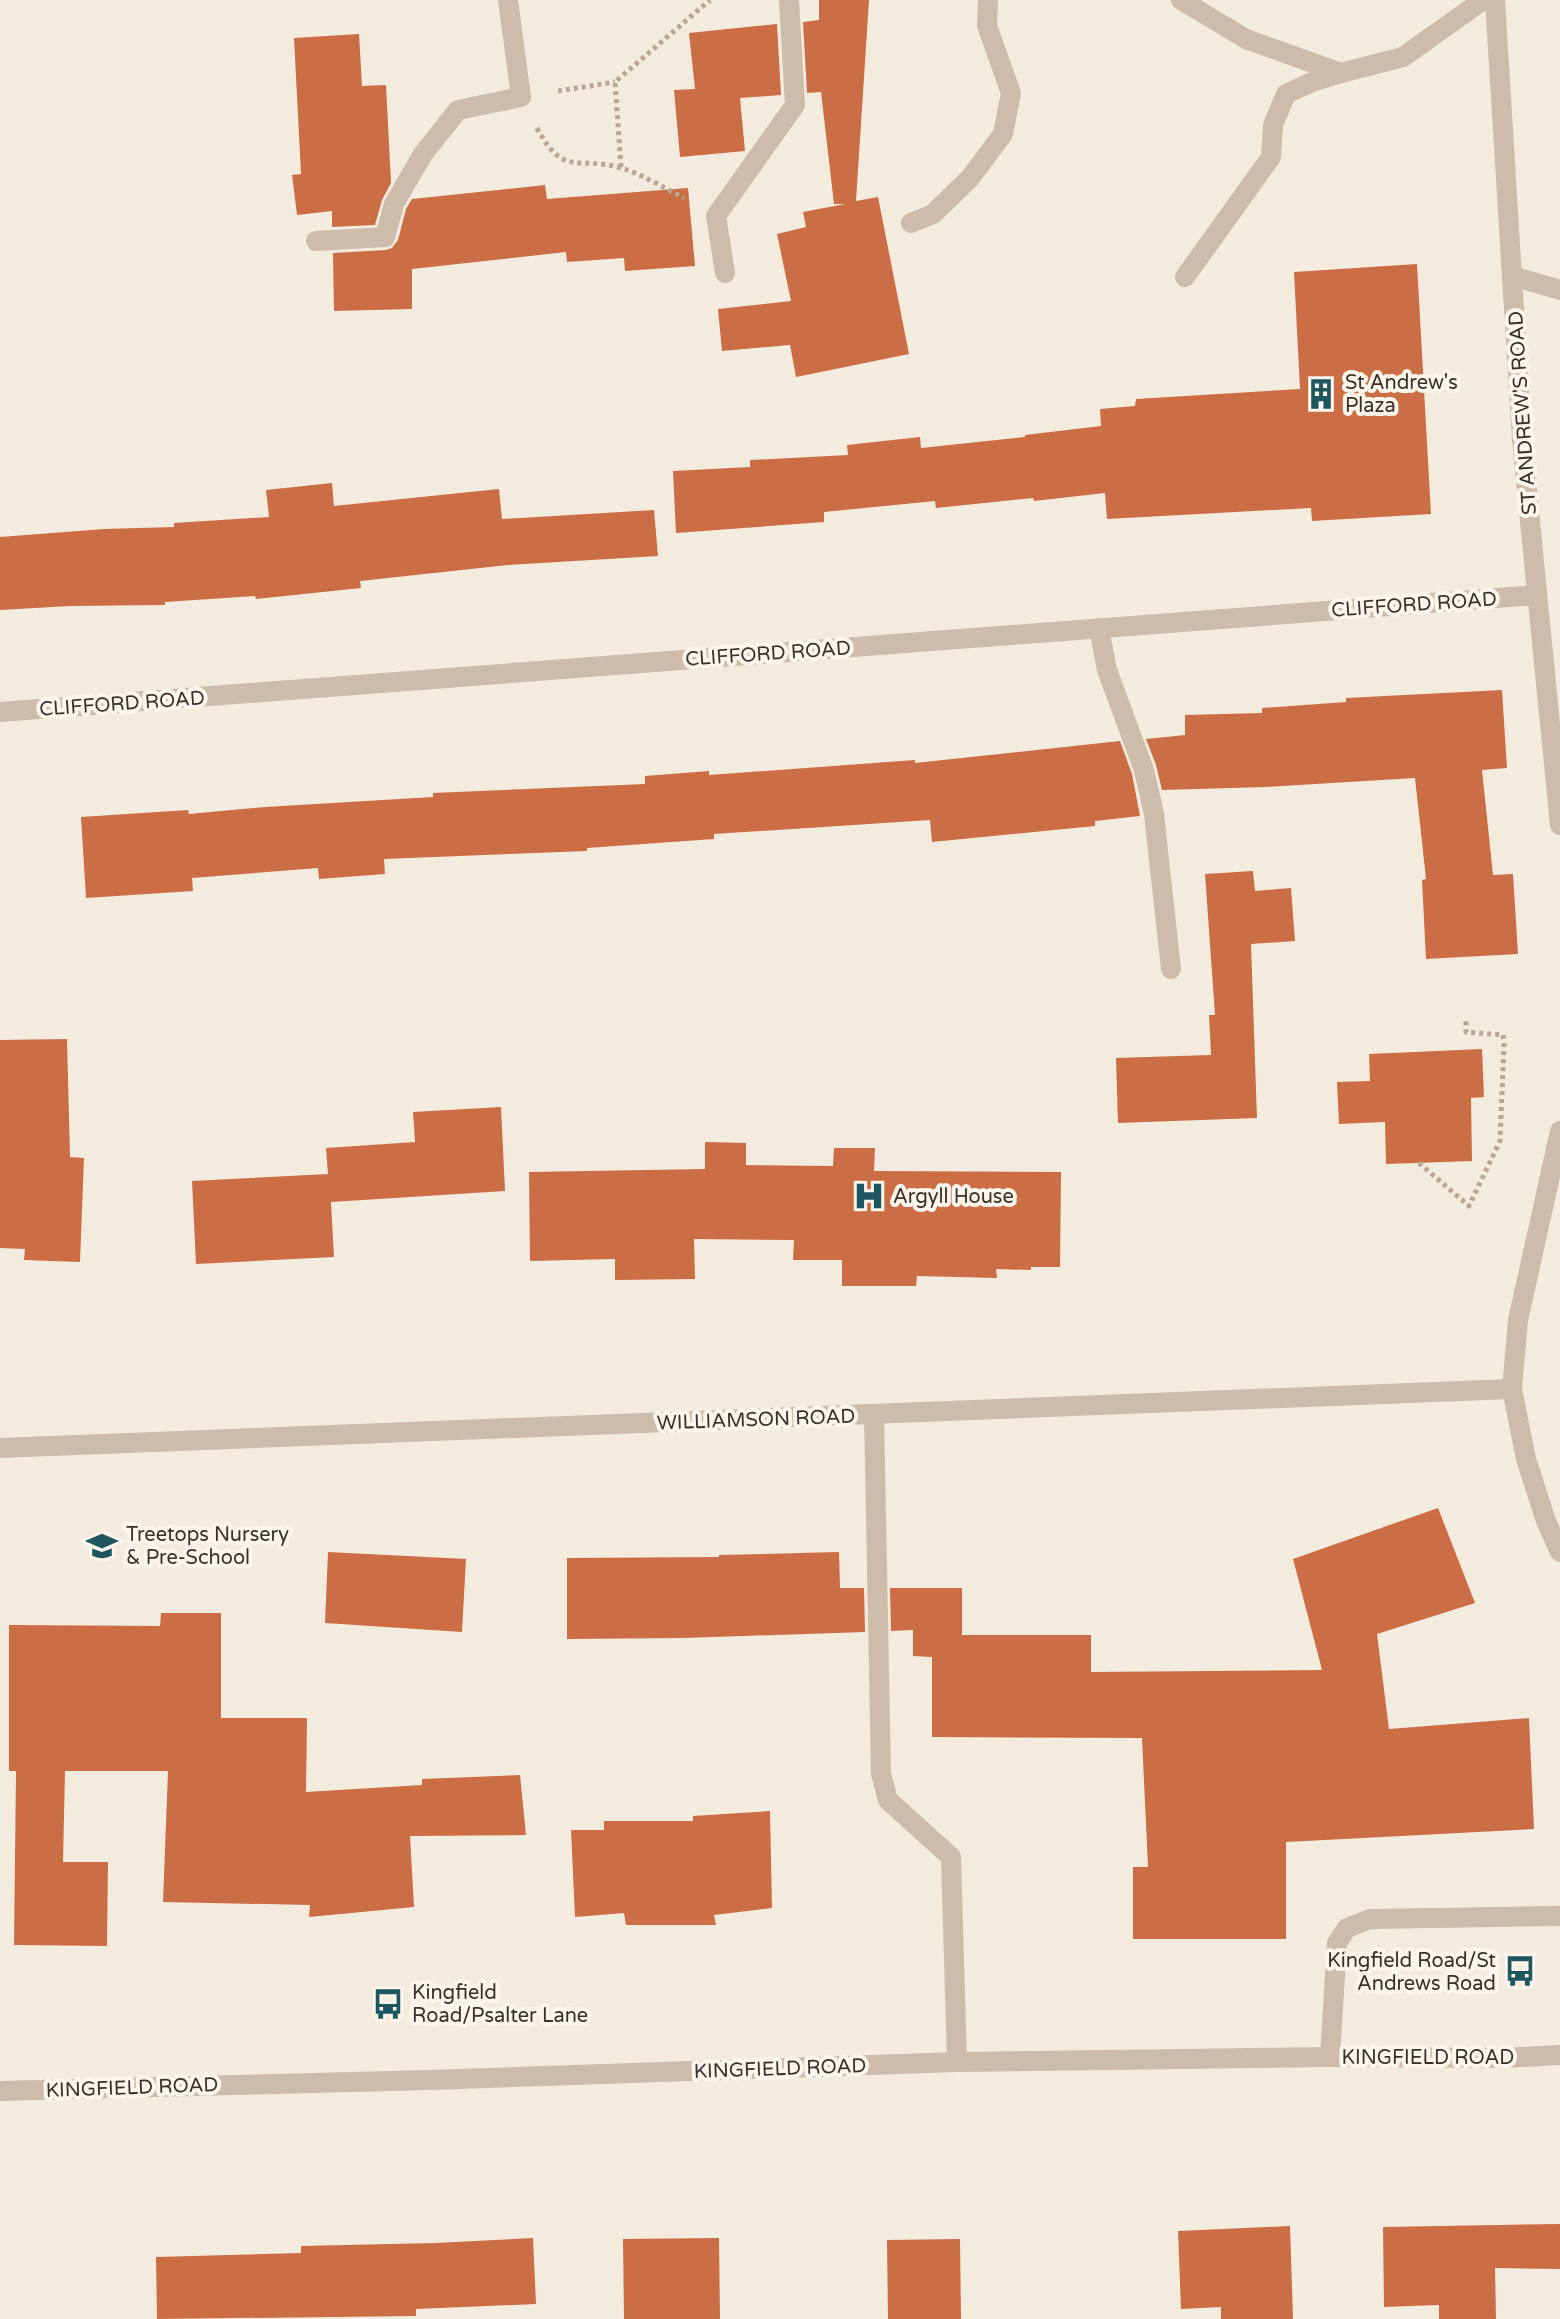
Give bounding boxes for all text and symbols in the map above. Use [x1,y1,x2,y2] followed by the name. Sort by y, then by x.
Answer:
[1504,310,1542,516] street label: ST ANDREW'S ROAD
[1345,371,1458,418] place label: St Andrew's Plaza
[1304,377,1338,411] building icon: St Andrew's Plaza
[1330,587,1498,623] street label: CLIFFORD ROAD
[684,636,852,672] street label: CLIFFORD ROAD
[38,686,206,722] street label: CLIFFORD ROAD
[852,1179,886,1213] hospital icon: Argyll House
[893,1185,1014,1209] place label: Argyll House
[656,1405,856,1435] street label: WILLIAMSON ROAD
[126,1523,289,1570] place label: Treetops Nursery & Pre-School
[85,1529,119,1563] school or university icon: Treetops Nursery & Pre-School
[1327,1949,1496,1996] place label: Kingfield Road/St Andrews Road
[1503,1954,1537,1988] bus stop icon: Kingfield Road/St Andrews Road
[412,1981,588,2028] place label: Kingfield Road/Psalter Lane
[371,1987,405,2021] bus stop icon: Kingfield Road/Psalter Lane
[1342,2046,1514,2070] street label: KINGFIELD ROAD
[693,2054,867,2084] street label: KINGFIELD ROAD
[45,2073,219,2103] street label: KINGFIELD ROAD

